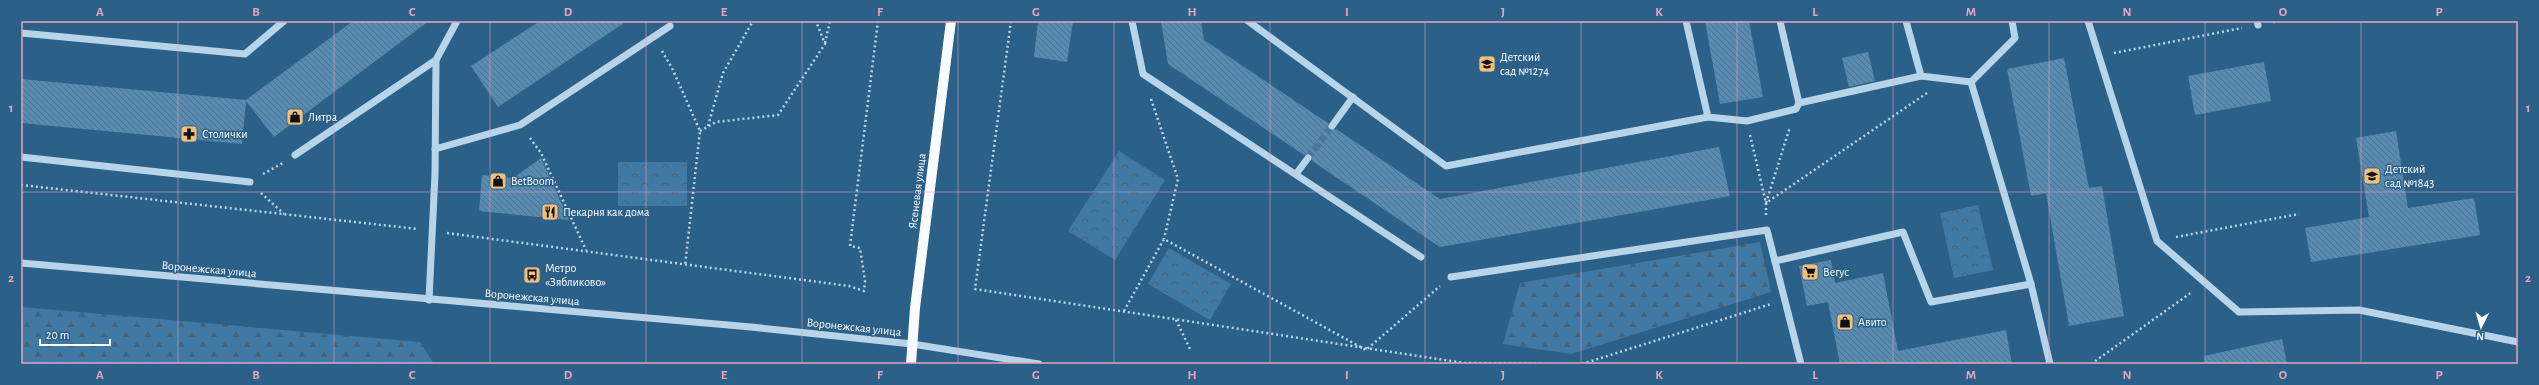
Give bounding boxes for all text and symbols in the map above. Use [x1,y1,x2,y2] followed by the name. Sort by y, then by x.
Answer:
[96,6,104,19] text: A
[252,6,260,19] text: B
[409,6,416,19] text: C
[564,6,573,19] text: D
[721,6,728,19] text: E
[877,6,884,19] text: F
[1032,6,1040,19] text: G
[1187,6,1197,19] text: H
[1345,6,1349,19] text: I
[1501,6,1505,19] text: J
[1655,6,1663,19] text: K
[1812,6,1818,19] text: L
[1966,6,1976,19] text: M
[2122,6,2132,19] text: N
[2279,6,2288,19] text: O
[2435,6,2443,19] text: P
[1500,51,1549,77] place label: Детский сад №1274
[1477,54,1497,74] school or university icon: Детский сад №1274
[9,102,13,115] text: 1
[2526,102,2530,115] text: 1
[285,107,305,127] shop icon: Литра
[308,111,338,123] place label: Литра
[179,124,199,144] pharmacy icon: Столички
[202,128,248,140] place label: Столички
[906,152,929,230] street label: Ясеневая улица
[2385,163,2434,189] place label: Детский сад №1843
[2362,166,2382,186] school or university icon: Детский сад №1843
[488,171,508,191] shop icon: BetBoom
[511,175,554,187] place label: BetBoom
[540,202,560,222] restaurant icon: Пекарня как дома
[563,206,650,218] place label: Пекарня как дома
[161,259,257,280] street label: Воронежская улица
[545,262,606,288] place label: Метро «Зябликово»
[1800,262,1820,282] supermarket icon: Вегус
[522,265,542,285] bus stop icon: Метро «Зябликово»
[1823,266,1849,279] place label: Вегус
[8,272,14,285] text: 2
[2525,272,2531,285] text: 2
[484,287,580,308] street label: Воронежская улица
[2461,307,2501,347] north arrow
[1835,312,1855,332] shop icon: Авито
[806,316,902,339] street label: Воронежская улица
[1858,316,1887,328] place label: Авито
[40,321,110,347] scale bar
[46,329,69,341] text: 20 m
[2476,331,2484,342] text: N
[96,369,104,382] text: A
[252,369,260,382] text: B
[409,369,416,382] text: C
[564,369,573,382] text: D
[721,369,728,382] text: E
[877,369,884,382] text: F
[1032,369,1040,382] text: G
[1187,369,1197,382] text: H
[1345,369,1349,382] text: I
[1501,369,1505,382] text: J
[1655,369,1663,382] text: K
[1812,369,1818,382] text: L
[1966,369,1976,382] text: M
[2122,369,2132,382] text: N
[2279,369,2288,382] text: O
[2435,369,2443,382] text: P

